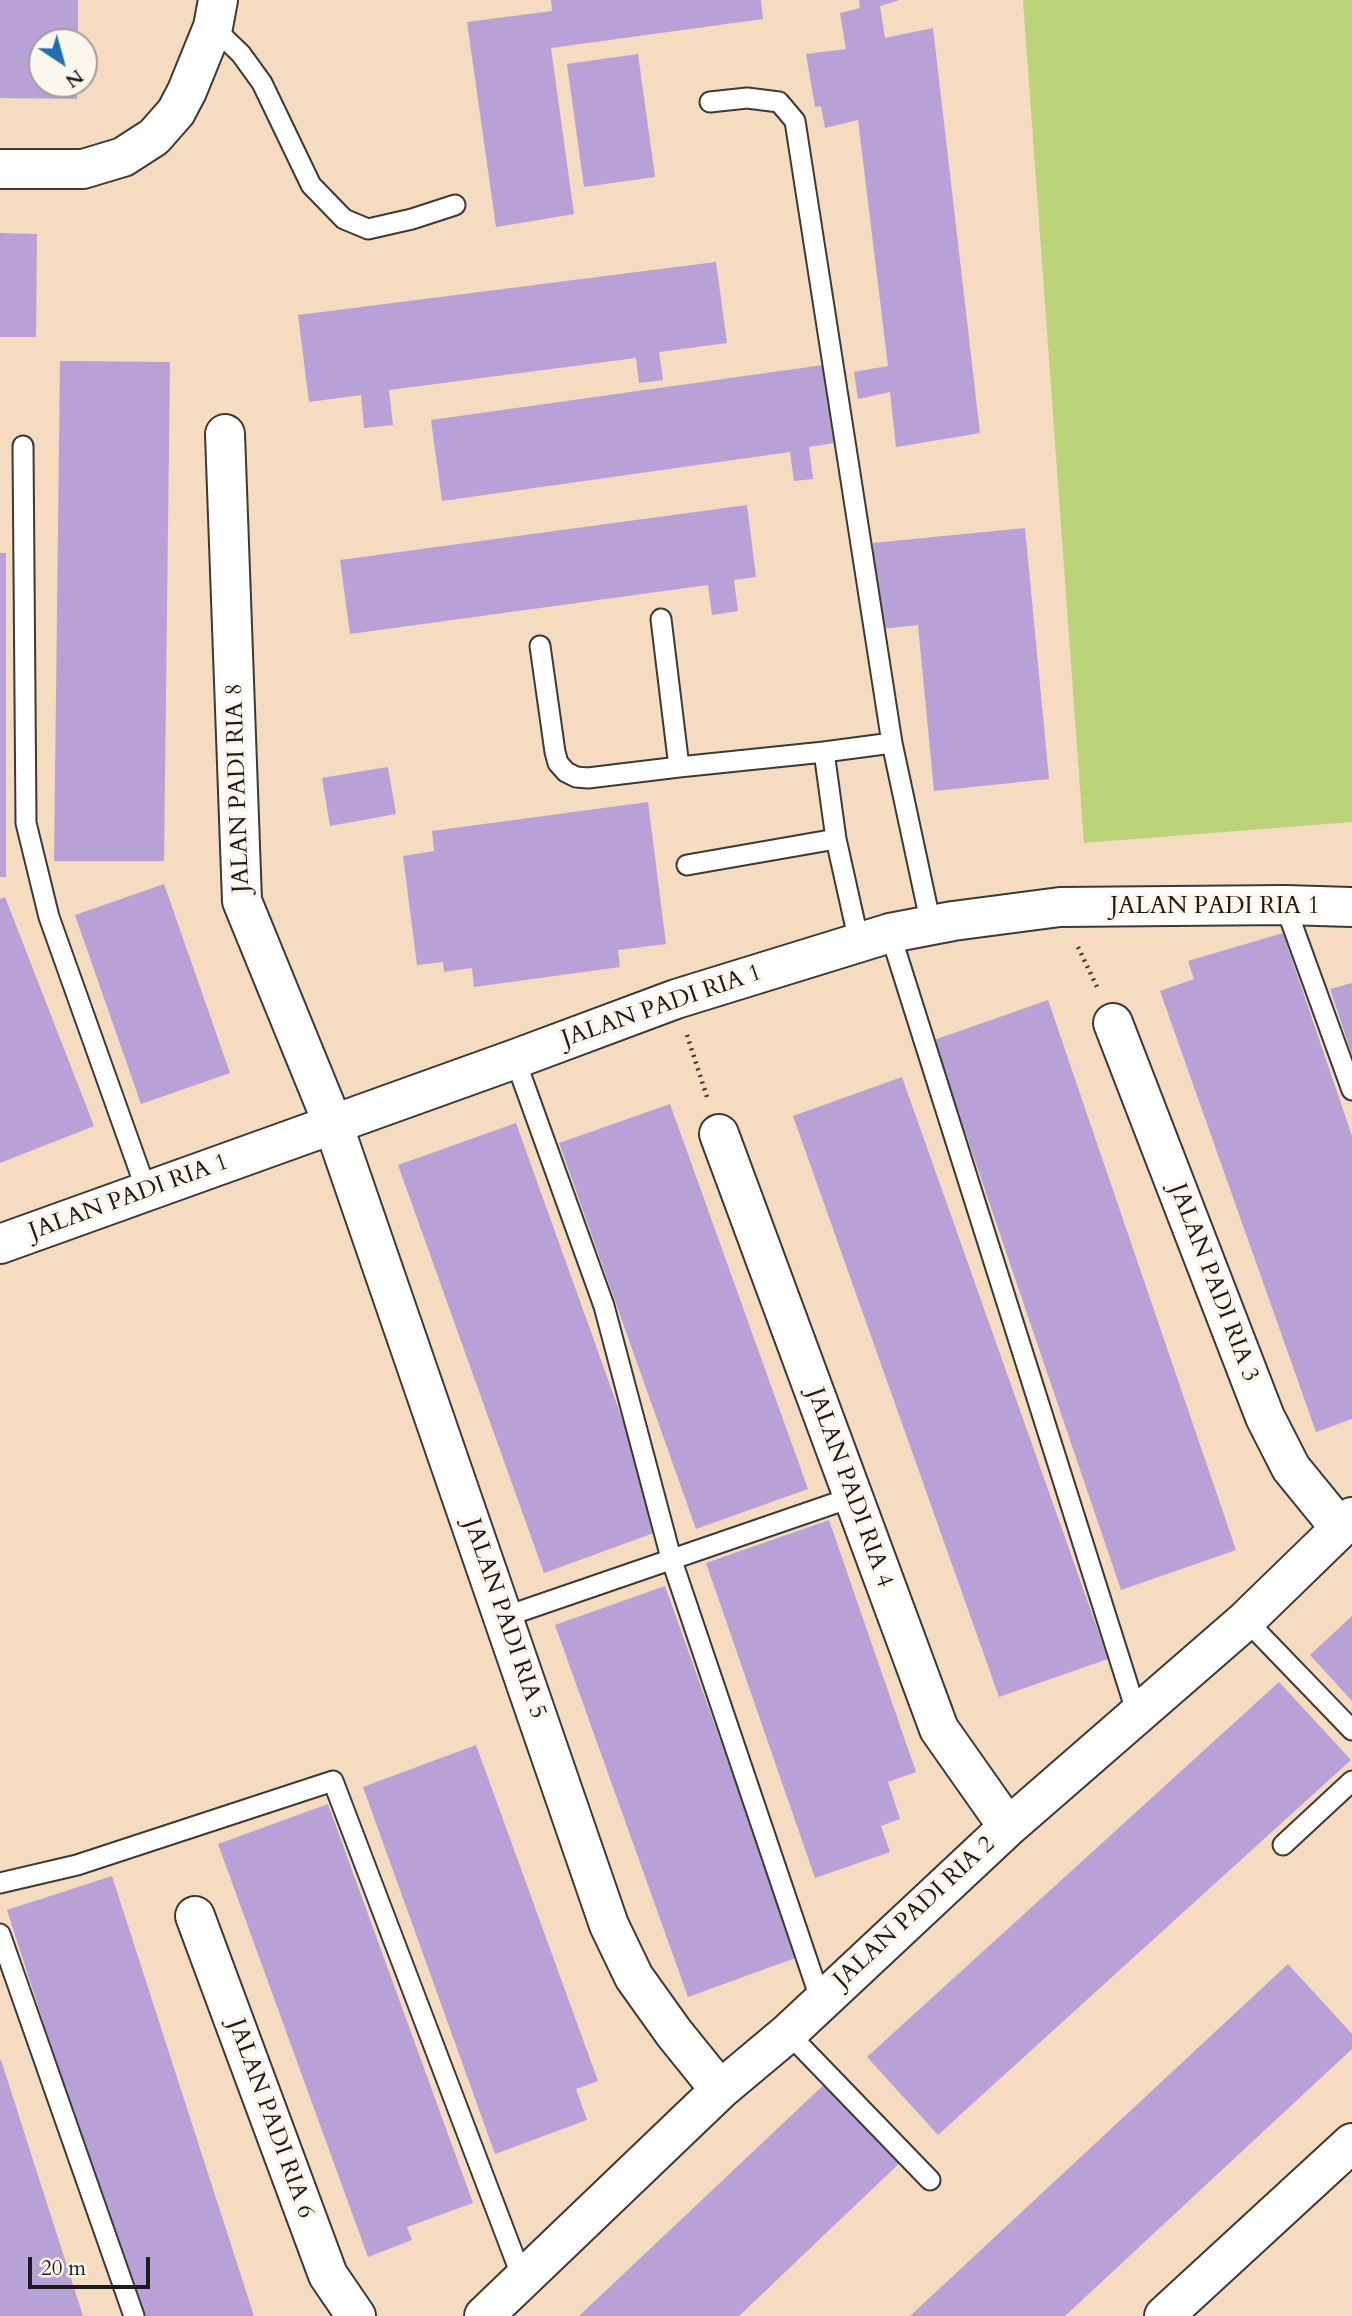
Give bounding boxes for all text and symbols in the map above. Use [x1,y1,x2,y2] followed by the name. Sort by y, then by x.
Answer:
[28,28,98,98] north arrow
[60,63,88,94] text: N
[221,683,257,893] street label: JALAN PADI RIA 8
[1110,893,1320,921] street label: JALAN PADI RIA 1
[558,959,766,1055] street label: JALAN PADI RIA 1
[26,1149,232,1247] street label: JALAN PADI RIA 1
[1162,1180,1264,1386] street label: JALAN PADI RIA 3
[800,1385,898,1591] street label: JALAN PADI RIA 4
[456,1515,552,1723] street label: JALAN PADI RIA 5
[828,1831,1002,1995] street label: JALAN PADI RIA 2
[221,2016,319,2222] street label: JALAN PADI RIA 6
[32,2242,154,2286] scale bar
[41,2254,86,2283] text: 20 m

